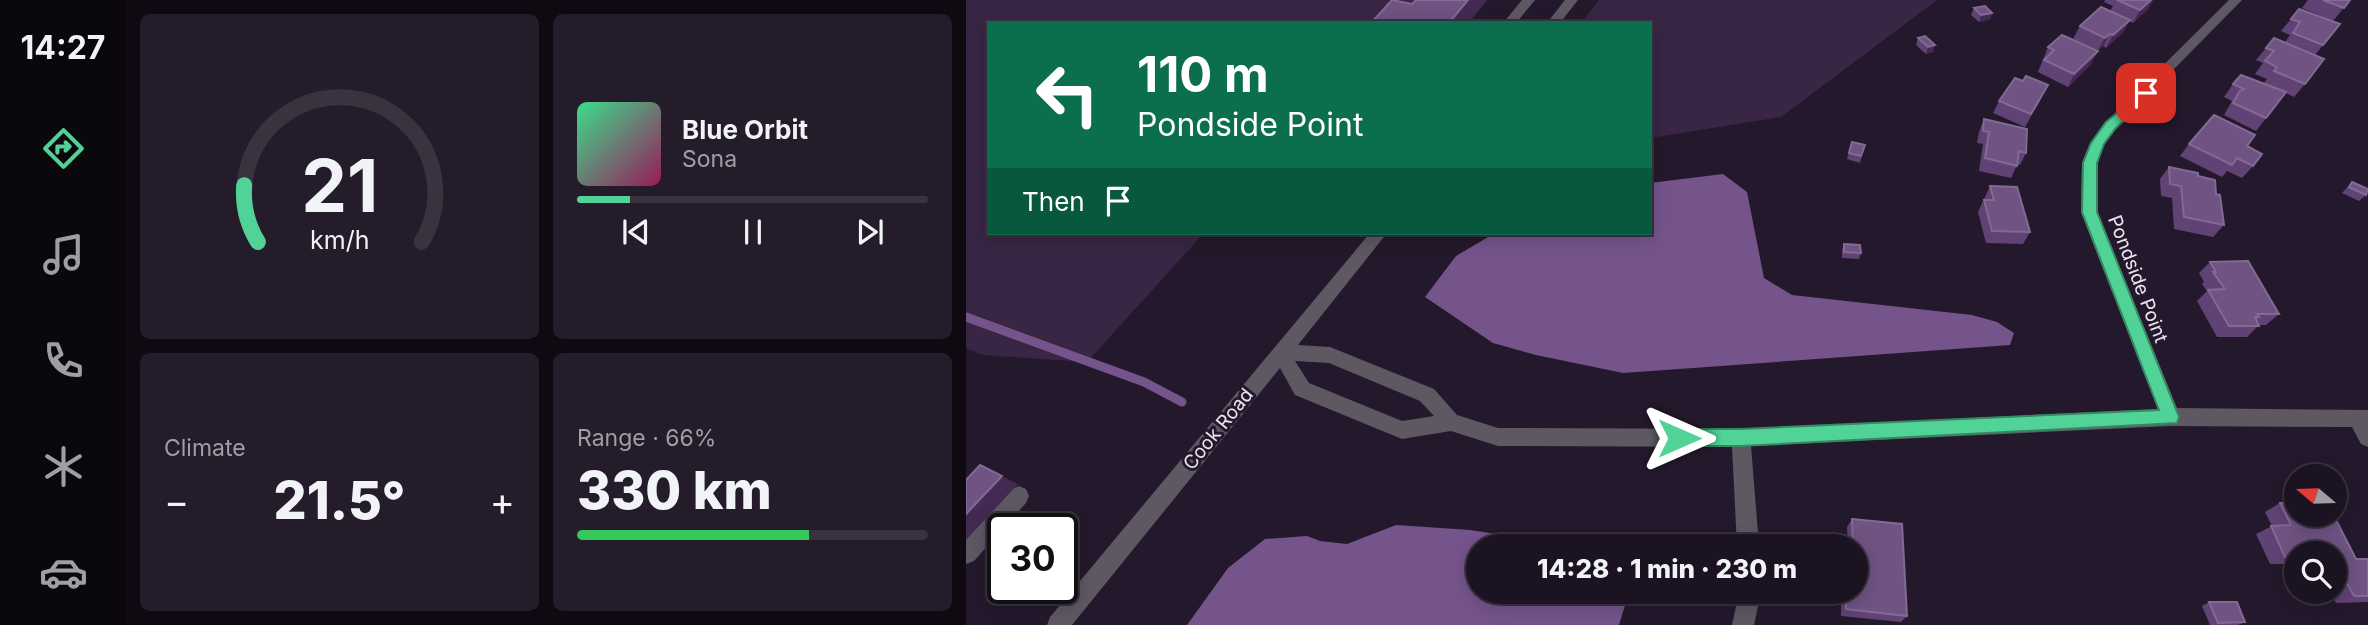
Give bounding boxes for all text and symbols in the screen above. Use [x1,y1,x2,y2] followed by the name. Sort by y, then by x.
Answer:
[21,28,105,67] text: 14:27
[1137,45,1269,104] text: 110 m
[1022,49,1113,140] icon: left
[2116,63,2176,123] pin
[2127,74,2165,112] icon: arrive
[1137,105,1363,144] text: Pondside Point
[682,114,808,145] text: Blue Orbit
[39,124,88,173] icon: directions
[301,142,378,231] text: 21
[682,145,737,173] text: Sona
[1099,182,1137,220] icon: arrive
[1022,186,1085,217] text: Then
[2103,212,2173,346] street label: Pondside Point
[617,213,655,251] icon: previous
[734,213,772,251] icon: pause
[851,213,889,251] icon: next
[310,225,369,255] text: km/h
[39,230,88,279] icon: music
[39,336,88,385] icon: phone
[1178,384,1258,474] street label: Cook Road
[1642,401,1716,475] position arrow
[577,424,716,452] text: Range · 66%
[164,434,246,462] text: Climate
[39,442,88,491] icon: climate
[577,459,772,522] text: 330 km
[2284,464,2347,527] north arrow
[2284,464,2347,604] map controls
[274,469,405,532] text: 21.5°
[164,478,189,524] text: −
[490,478,515,524] text: +
[987,513,1078,604] speed limit sign: 30
[2284,541,2347,604] button: search
[39,548,88,597] icon: car
[1537,553,1797,584] text: 14:28 · 1 min · 230 m

